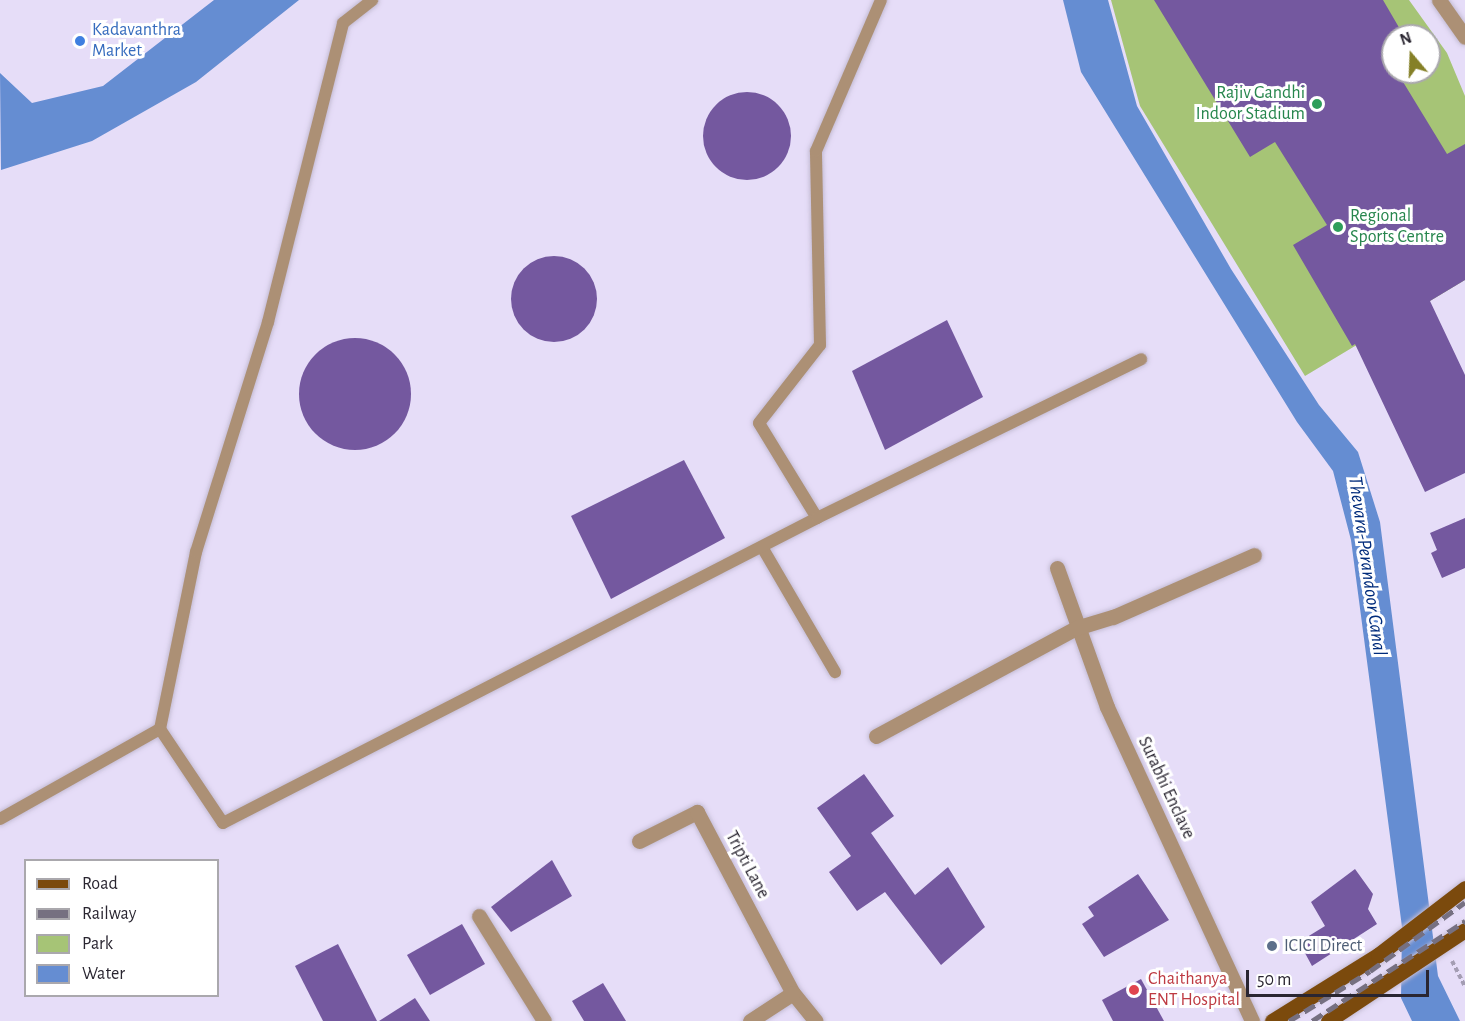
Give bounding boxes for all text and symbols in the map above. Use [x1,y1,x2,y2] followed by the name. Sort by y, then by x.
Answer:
[92,20,181,63] place label: Kadavanthra Market
[1381,24,1441,84] north arrow
[1398,29,1414,48] text: N
[73,34,87,48] marker: Kadavanthra Market
[1196,83,1305,125] place label: Rajiv Gandhi Indoor Stadium
[1310,97,1324,111] marker: Rajiv Gandhi Indoor Stadium
[1350,206,1444,248] place label: Regional Sports Centre
[1331,220,1345,234] marker: Regional Sports Centre
[1343,475,1391,657] water label: Thevara-Perandoor Canal
[1133,733,1199,843] street label: Surabhi Enclave
[720,828,774,902] street label: Tripti Lane
[24,859,219,997] legend
[82,875,118,893] text: Road
[82,905,136,923] text: Railway
[82,935,113,953] text: Park
[1284,935,1362,957] place label: ICICI Direct
[1265,939,1279,953] marker: ICICI Direct
[1249,958,1432,996] scale bar
[82,965,125,983] text: Water
[1148,969,1240,1012] place label: Chaithanya ENT Hospital
[1257,971,1291,989] text: 50 m
[1125,981,1143,999] marker: Chaithanya ENT Hospital

